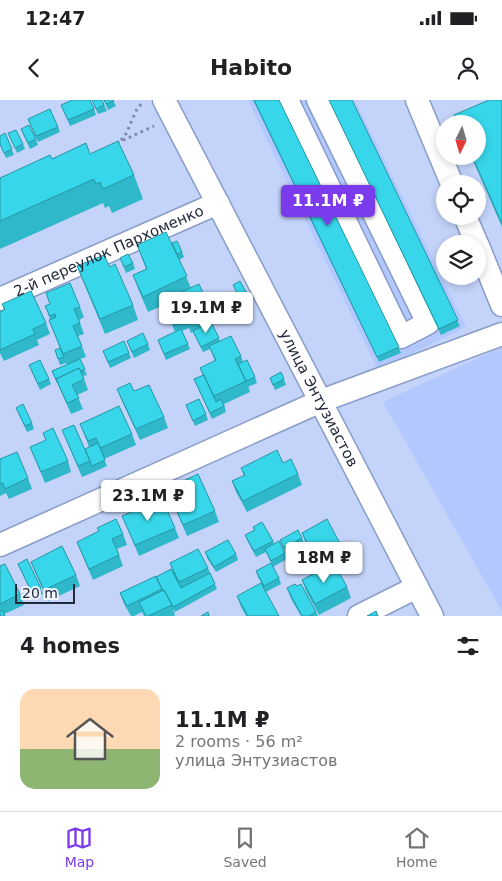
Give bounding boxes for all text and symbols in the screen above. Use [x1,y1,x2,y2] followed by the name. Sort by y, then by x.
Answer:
[25,7,85,29] text: 12:47
[20,54,48,82] icon: back
[454,54,482,82] icon: person
[210,55,292,80] text: Habito
[436,115,486,165] north arrow
[436,115,486,285] map controls
[436,175,486,225] button: locate
[282,184,374,227] pin: 11.1M ₽
[292,191,364,210] text: 11.1M ₽
[11,201,207,301] street label: 2-й переулок Пархоменко
[436,235,486,285] button: layers
[160,292,252,334] pin: 19.1M ₽
[170,298,242,317] text: 19.1M ₽
[276,326,362,470] street label: улица Энтузиастов
[102,480,194,522] pin: 23.1M ₽
[112,486,184,505] text: 23.1M ₽
[289,542,359,584] pin: 18M ₽
[297,548,351,567] text: 18M ₽
[15,581,75,604] scale bar
[22,585,58,601] text: 20 m
[454,632,482,660] icon: filters
[20,634,120,658] text: 4 homes
[175,708,270,732] text: 11.1M ₽
[60,709,120,769] icon: home
[175,732,303,751] text: 2 rooms · 56 m²
[175,751,337,770] text: улица Энтузиастов
[65,824,94,870] tab: Map
[223,824,267,870] tab: Saved
[396,824,437,870] tab: Home

